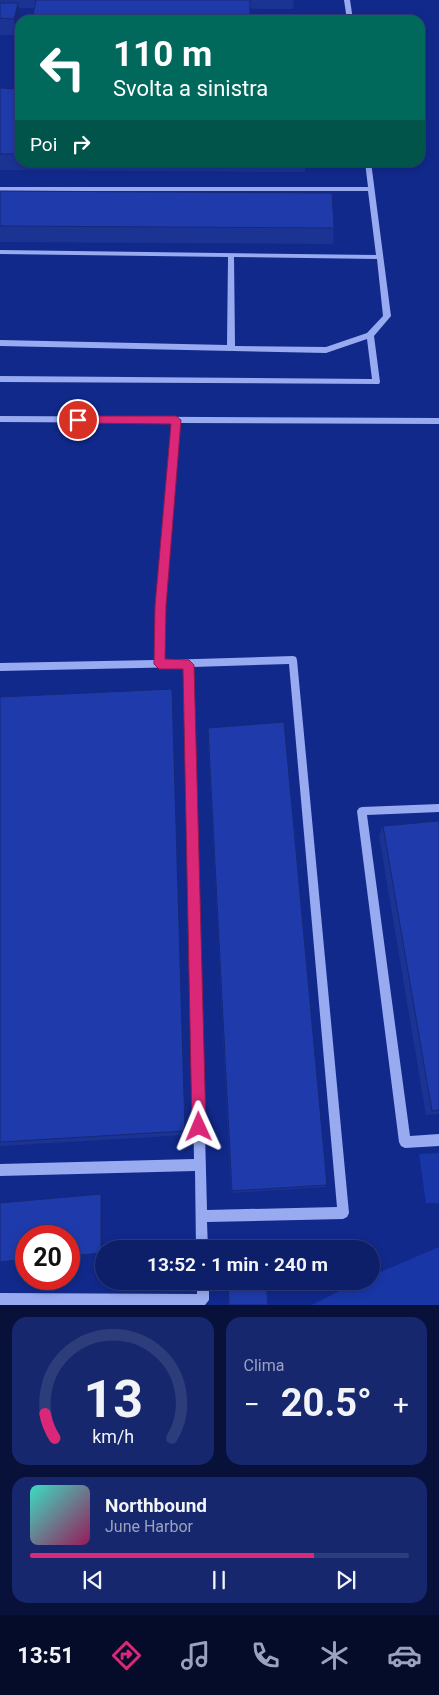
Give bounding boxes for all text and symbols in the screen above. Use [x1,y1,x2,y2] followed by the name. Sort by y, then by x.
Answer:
[113,34,212,75] text: 110 m
[30,35,95,100] icon: left
[113,76,268,101] text: Svolta a sinistra
[67,130,95,158] icon: right
[30,133,57,156] text: Poi
[57,399,99,441] pin
[64,406,92,434] icon: arrive
[172,1100,224,1152] position arrow
[15,1225,80,1290] speed limit sign: 20
[147,1253,328,1276] text: 13:52 · 1 min · 240 m
[244,1356,284,1375] text: Clima
[83,1369,143,1430] text: 13
[281,1381,372,1425] text: 20.5°
[244,1388,260,1421] text: −
[393,1388,409,1421] text: +
[92,1426,134,1447] text: km/h
[105,1494,207,1517] text: Northbound
[105,1517,193,1536] text: June Harbor
[79,1566,107,1594] icon: previous
[205,1566,233,1594] icon: pause
[332,1566,360,1594] icon: next
[109,1638,144,1673] icon: directions
[178,1638,213,1673] icon: music
[248,1638,283,1673] icon: phone
[317,1638,352,1673] icon: climate
[387,1638,422,1673] icon: car
[17,1643,74,1668] text: 13:51

